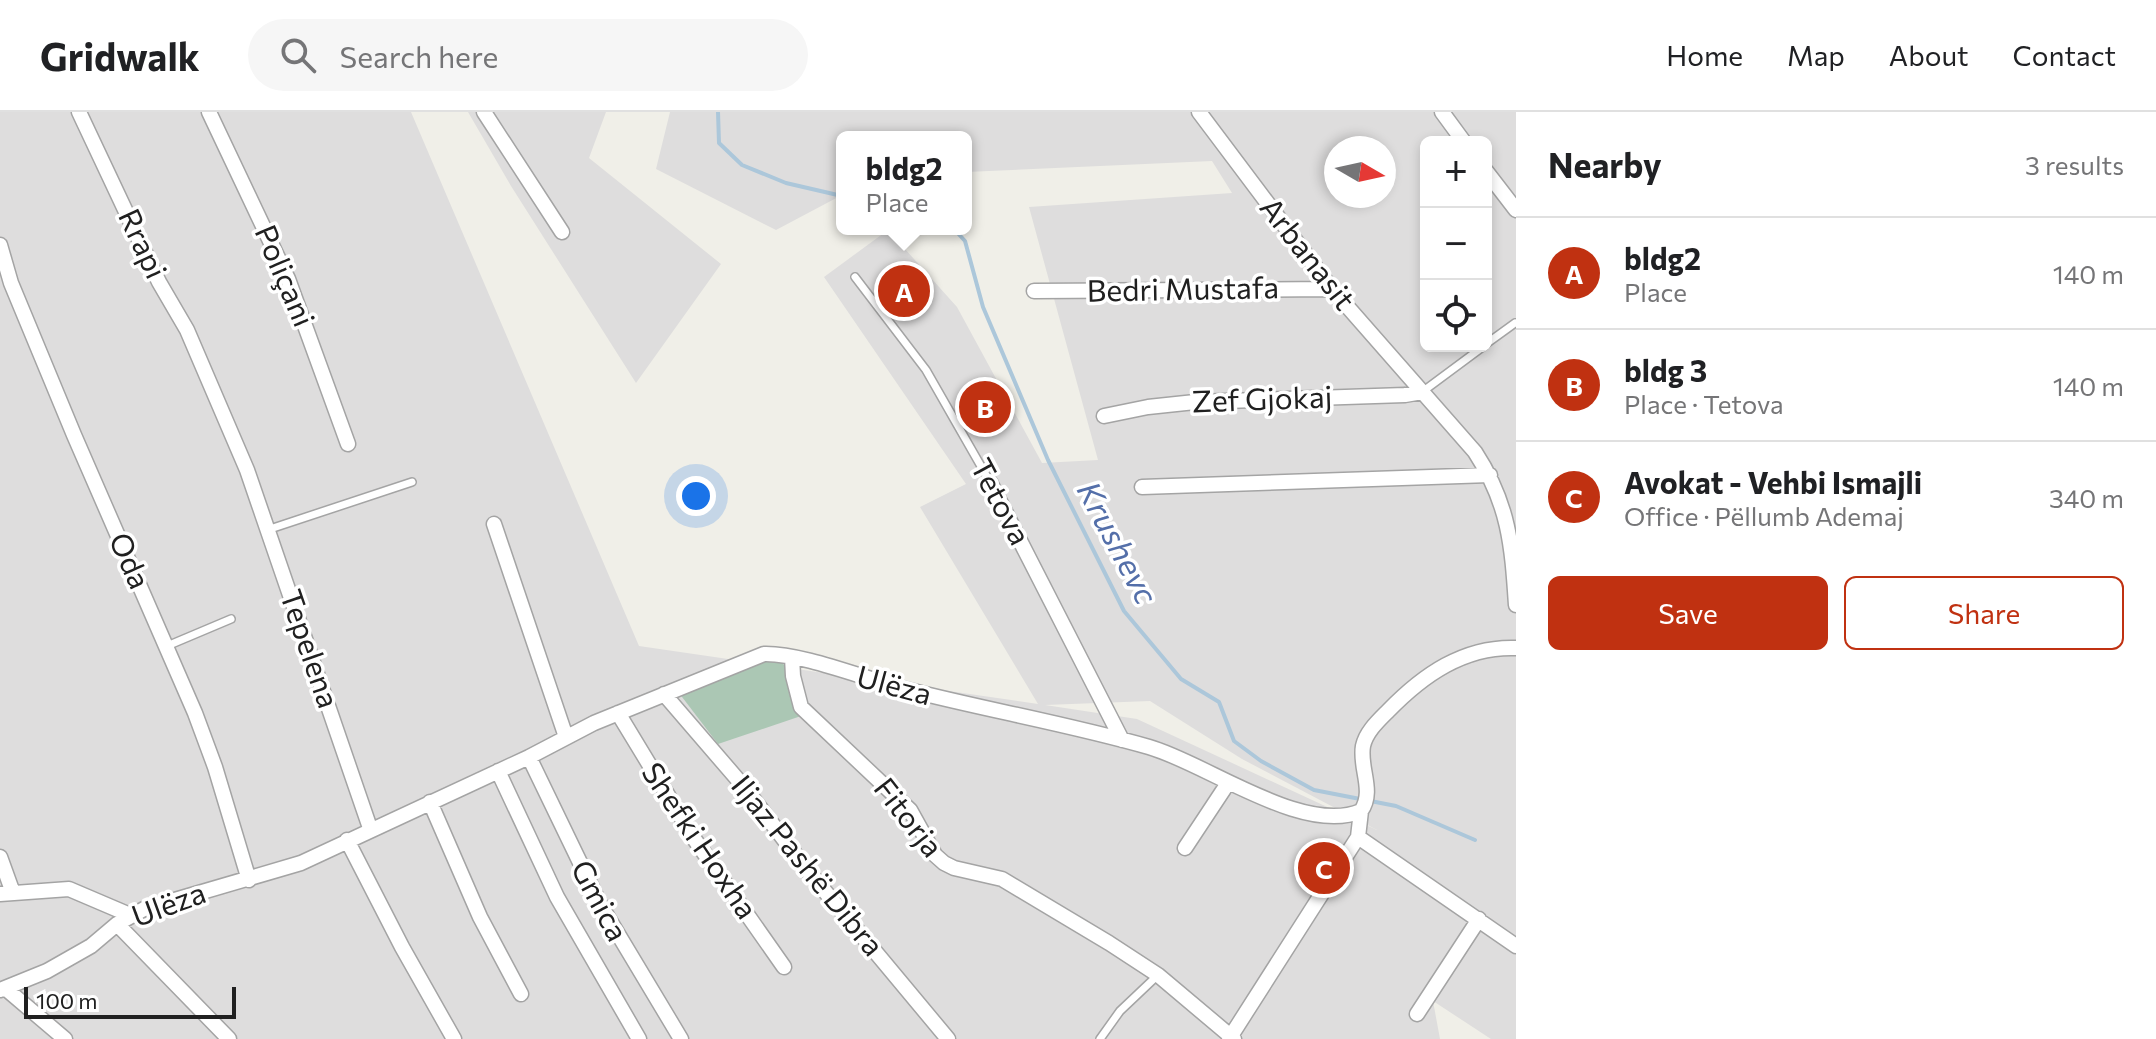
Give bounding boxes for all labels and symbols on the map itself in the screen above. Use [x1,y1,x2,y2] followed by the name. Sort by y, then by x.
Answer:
[1324,136,1396,208] north arrow
[1254,189,1364,316] street label: Arbanasit
[112,202,176,284] street label: Rrapi
[248,219,324,331] street label: Poliçani
[878,261,930,321] pin: A
[1087,267,1279,308] street label: Bedri Mustafa
[959,377,1011,437] pin: B
[1191,377,1333,418] street label: Zef Gjokaj
[964,451,1040,550] street label: Tetova
[1070,474,1168,611] water label: Krushevc
[676,476,716,516] your location
[103,526,160,594] street label: Oda
[274,584,349,712] street label: Tepelena
[853,656,936,711] street label: Ulëza
[635,754,767,925] street label: Shefki Hoxha
[725,767,893,962] street label: Iljaz Pashë Dibra
[868,770,952,863] street label: Fitorja
[1298,838,1350,898] pin: C
[565,853,638,947] street label: Gmica
[126,872,210,933] street label: Ulëza
[24,983,236,1019] scale bar

